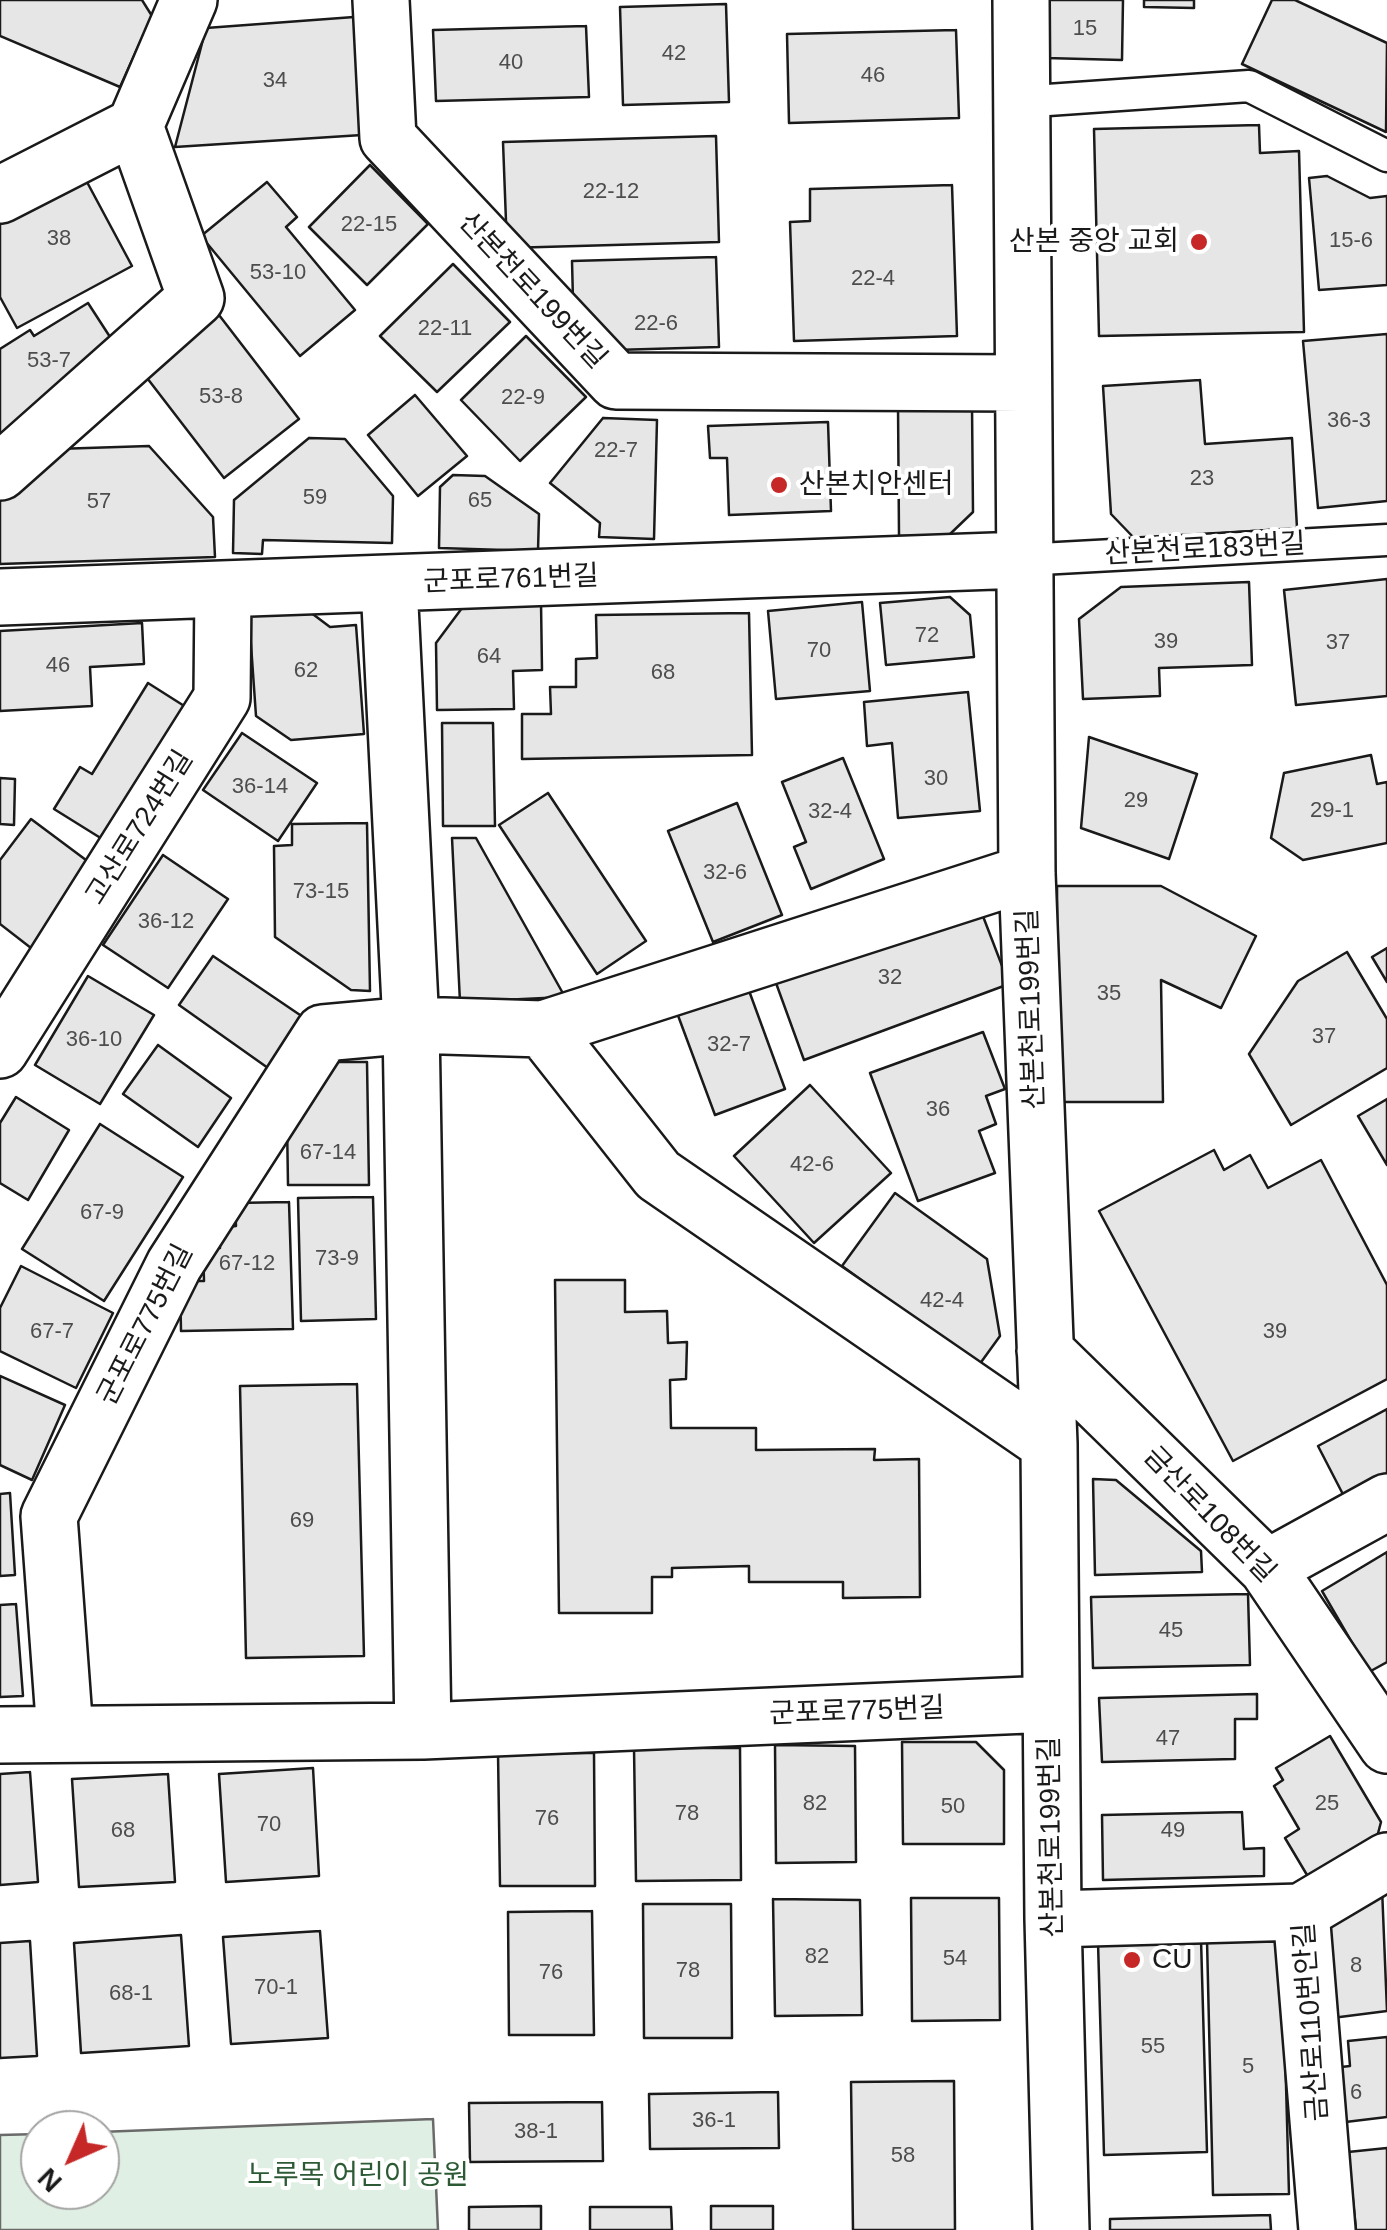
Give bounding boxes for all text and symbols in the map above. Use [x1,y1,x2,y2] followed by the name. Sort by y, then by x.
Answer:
[1073,16,1097,42] house number: 15
[662,41,686,67] house number: 42
[499,50,523,76] house number: 40
[861,63,885,89] house number: 46
[263,68,287,94] house number: 34
[583,179,639,205] house number: 22-12
[451,206,613,376] street label: 산본천로199번길
[341,212,397,238] house number: 22-15
[1009,225,1179,259] place label: 산본 중앙 교회
[47,226,71,252] house number: 38
[1329,228,1373,254] house number: 15-6
[1188,231,1210,253] marker: 산본 중앙 교회
[250,260,306,286] house number: 53-10
[851,266,895,292] house number: 22-4
[634,311,678,337] house number: 22-6
[418,316,472,342] house number: 22-11
[27,348,71,374] house number: 53-7
[199,384,243,410] house number: 53-8
[501,385,545,411] house number: 22-9
[1327,408,1371,434] house number: 36-3
[594,438,638,464] house number: 22-7
[1190,466,1214,492] house number: 23
[799,468,954,502] place label: 산본치안센터
[768,474,790,496] marker: 산본치안센터
[303,485,327,511] house number: 59
[468,488,492,514] house number: 65
[87,489,111,515] house number: 57
[1104,528,1306,572] street label: 산본천로183번길
[423,560,599,600] street label: 군포로761번길
[915,623,939,649] house number: 72
[1154,629,1178,655] house number: 39
[1326,630,1350,656] house number: 37
[807,638,831,664] house number: 70
[477,644,501,670] house number: 64
[46,653,70,679] house number: 46
[294,658,318,684] house number: 62
[651,660,675,686] house number: 68
[79,745,201,911] street label: 고산로724번길
[924,766,948,792] house number: 30
[232,774,288,800] house number: 36-14
[1124,788,1148,814] house number: 29
[1310,798,1354,824] house number: 29-1
[808,799,852,825] house number: 32-4
[703,860,747,886] house number: 32-6
[293,879,349,905] house number: 73-15
[1012,908,1052,1110] street label: 산본천로199번길
[138,909,194,935] house number: 36-12
[878,965,902,991] house number: 32
[1097,981,1121,1007] house number: 35
[1312,1024,1336,1050] house number: 37
[66,1027,122,1053] house number: 36-10
[707,1032,751,1058] house number: 32-7
[926,1097,950,1123] house number: 36
[300,1140,356,1166] house number: 67-14
[790,1152,834,1178] house number: 42-6
[80,1200,124,1226] house number: 67-9
[91,1239,201,1411] street label: 군포로775번길
[315,1246,359,1272] house number: 73-9
[219,1251,275,1277] house number: 67-12
[920,1288,964,1314] house number: 42-4
[30,1319,74,1345] house number: 67-7
[1263,1319,1287,1345] house number: 39
[1136,1440,1282,1590] street label: 금산로108번길
[290,1508,314,1534] house number: 69
[1159,1618,1183,1644] house number: 45
[769,1692,945,1732] street label: 군포로775번길
[1156,1726,1180,1752] house number: 47
[1033,1736,1071,1938] street label: 산본천로199번길
[803,1791,827,1817] house number: 82
[1315,1791,1339,1817] house number: 25
[941,1794,965,1820] house number: 50
[675,1801,699,1827] house number: 78
[535,1806,559,1832] house number: 76
[257,1812,281,1838] house number: 70
[111,1818,135,1844] house number: 68
[1161,1818,1185,1844] house number: 49
[1288,1921,1336,2123] street label: 금산로110번안길
[1152,1943,1192,1977] place label: CU
[805,1944,829,1970] house number: 82
[943,1946,967,1972] house number: 54
[1121,1949,1143,1971] marker: CU
[1350,1953,1362,1979] house number: 8
[676,1958,700,1984] house number: 78
[539,1960,563,1986] house number: 76
[254,1975,298,2001] house number: 70-1
[109,1981,153,2007] house number: 68-1
[1141,2034,1165,2060] house number: 55
[1242,2054,1254,2080] house number: 5
[1350,2080,1362,2106] house number: 6
[692,2108,736,2134] house number: 36-1
[20,2110,120,2210] north arrow
[514,2119,558,2145] house number: 38-1
[891,2143,915,2169] house number: 58
[247,2159,469,2193] park label: 노루목 어린이 공원
[32,2162,68,2198] text: N

